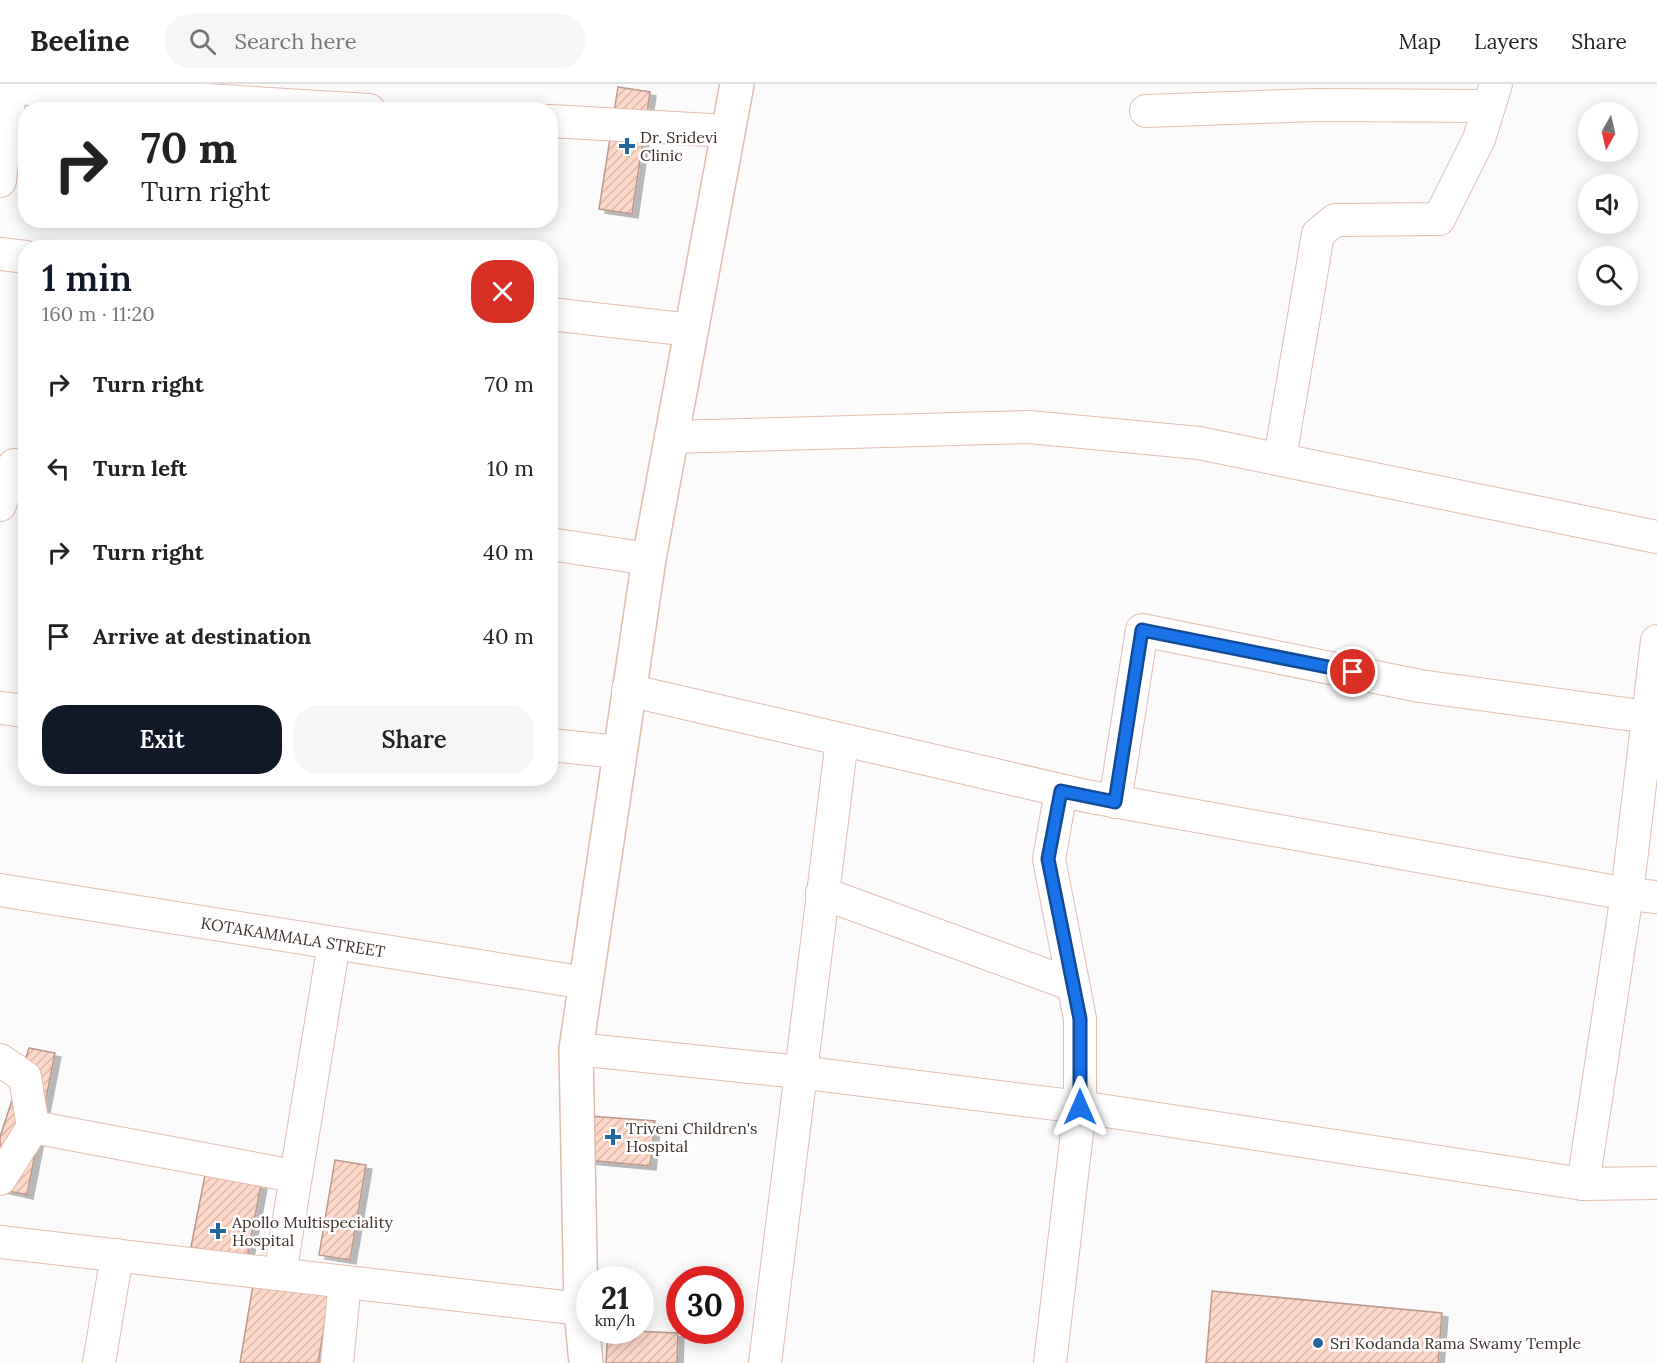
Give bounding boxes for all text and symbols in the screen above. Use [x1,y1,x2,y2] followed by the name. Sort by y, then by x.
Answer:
[165,14,585,68] search box
[30,23,129,59] text: Beeline
[186,25,219,58] icon: search
[234,27,357,55] text: Search here
[1398,28,1441,55] text: Map
[1474,28,1538,55] text: Layers
[1571,28,1627,55] text: Share
[1578,102,1638,162] north arrow
[1578,102,1638,306] map controls
[141,121,237,175] text: 70 m
[42,126,120,204] icon: right
[640,127,717,165] place label: Dr. Sridevi Clinic
[618,137,636,155] marker: Dr. Sridevi Clinic
[141,174,270,208] text: Turn right
[1578,174,1638,234] button: sound
[1578,246,1638,306] button: search
[42,255,132,301] text: 1 min
[471,260,534,323] button: close
[42,301,155,326] text: 160 m · 11:20
[42,368,75,401] icon: right
[93,370,204,398] text: Turn right
[485,370,534,398] text: 70 m
[42,452,75,485] icon: left
[93,454,187,482] text: Turn left
[487,454,534,482] text: 10 m
[42,536,75,569] icon: right
[93,538,204,566] text: Turn right
[483,538,534,566] text: 40 m
[42,620,75,653] icon: arrive
[93,622,311,650] text: Arrive at destination
[483,622,534,650] text: 40 m
[1327,646,1378,697] pin
[1336,655,1369,688] icon: arrive
[42,705,282,774] button: Exit
[294,705,534,774] button: Share
[199,913,387,961] street label: KOTAKAMMALA STREET
[1048,1075,1112,1139] position arrow
[626,1118,757,1156] place label: Triveni Children's Hospital
[604,1128,622,1146] marker: Triveni Children's Hospital
[231,1212,394,1250] place label: Apollo Multispeciality Hospital
[209,1222,227,1240] marker: Apollo Multispeciality Hospital
[666,1266,744,1344] speed limit sign: 30
[601,1279,629,1317] text: 21
[595,1311,635,1330] text: km/h
[1330,1333,1581,1353] place label: Sri Kodanda Rama Swamy Temple
[1311,1336,1325,1350] marker: Sri Kodanda Rama Swamy Temple

